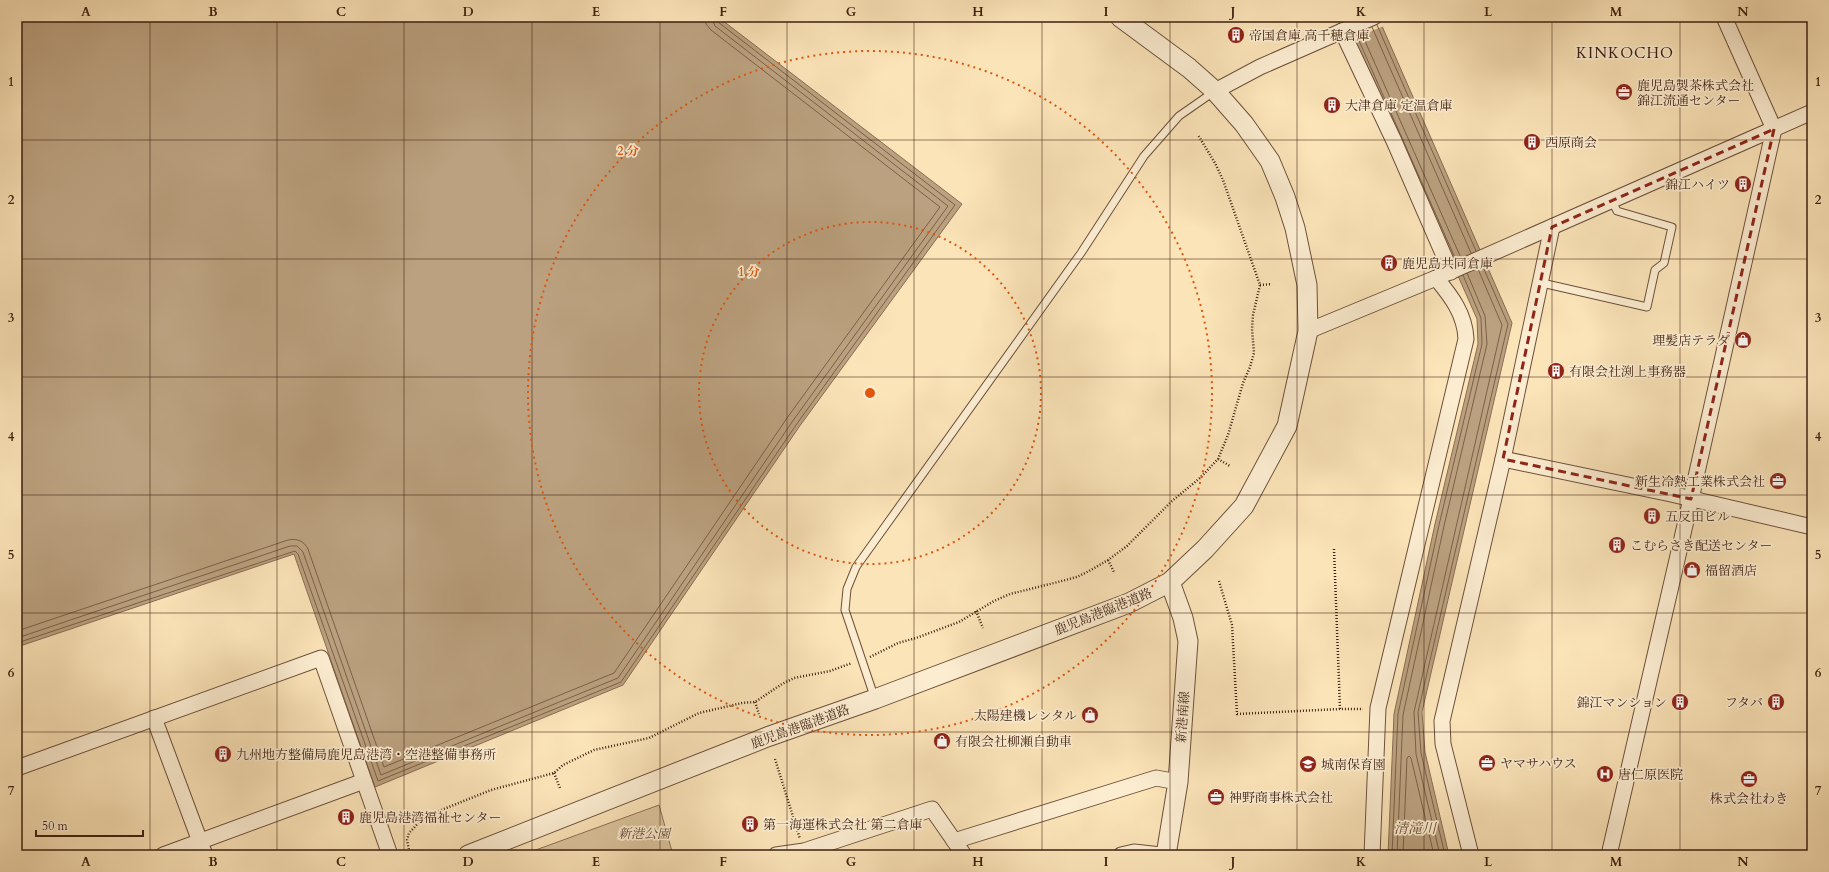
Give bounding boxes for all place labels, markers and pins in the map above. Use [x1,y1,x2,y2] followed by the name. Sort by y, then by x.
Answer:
[1226,25,1246,45] building icon: 帝国倉庫 高千穂倉庫
[1249,27,1370,45] place label: 帝国倉庫 高千穂倉庫
[1637,77,1754,110] place label: 鹿児島製茶株式会社 錦江流通センター
[1614,82,1634,102] office icon: 鹿児島製茶株式会社 錦江流通センター
[1322,95,1342,115] building icon: 大津倉庫 定温倉庫
[1345,97,1453,115] place label: 大津倉庫 定温倉庫
[1522,132,1542,152] building icon: 西原商会
[1545,134,1597,152] place label: 西原商会
[1733,174,1753,194] building icon: 錦江ハイツ
[1665,176,1730,194] place label: 錦江ハイツ
[1379,253,1399,273] building icon: 鹿児島共同倉庫
[1402,255,1493,273] place label: 鹿児島共同倉庫
[1733,330,1753,350] shop icon: 理髪店テラダ
[1652,332,1730,350] place label: 理髪店テラダ
[1546,361,1566,381] building icon: 有限会社渕上事務器
[1569,363,1686,381] place label: 有限会社渕上事務器
[863,386,877,400] centre of rings
[1768,471,1788,491] office icon: 新生冷熱工業株式会社
[1635,473,1765,491] place label: 新生冷熱工業株式会社
[1642,506,1662,526] building icon: 五反田ビル
[1665,508,1730,526] place label: 五反田ビル
[1607,535,1627,555] building icon: こむらさき配送センター
[1630,537,1772,555] place label: こむらさき配送センター
[1682,560,1702,580] shop icon: 福留酒店
[1705,562,1757,580] place label: 福留酒店
[1670,692,1690,712] building icon: 錦江マンション
[1766,692,1786,712] building icon: フタバ
[1577,694,1667,712] place label: 錦江マンション
[1725,694,1763,712] place label: フタバ
[1080,705,1100,725] shop icon: 太陽建機レンタル
[974,707,1077,725] place label: 太陽建機レンタル
[932,731,952,751] shop icon: 有限会社柳瀬自動車
[955,733,1072,751] place label: 有限会社柳瀬自動車
[213,744,233,764] building icon: 九州地方整備局鹿児島港湾・空港整備事務所
[236,746,496,764] place label: 九州地方整備局鹿児島港湾・空港整備事務所
[1477,753,1497,773] office icon: ヤマサハウス
[1298,754,1318,774] school or university icon: 城南保育園
[1500,755,1577,773] place label: ヤマサハウス
[1321,756,1386,774] place label: 城南保育園
[1595,764,1615,784] hospital icon: 唐仁原医院
[1618,766,1683,784] place label: 唐仁原医院
[1739,769,1759,789] office icon: 株式会社わき
[1206,787,1226,807] office icon: 神野商事株式会社
[1229,789,1333,807] place label: 神野商事株式会社
[1710,790,1788,808] place label: 株式会社わき
[336,807,356,827] building icon: 鹿児島港湾福祉センター
[359,809,501,827] place label: 鹿児島港湾福祉センター
[740,814,760,834] building icon: 第一海運株式会社 第二倉庫
[763,816,923,834] place label: 第一海運株式会社 第二倉庫

